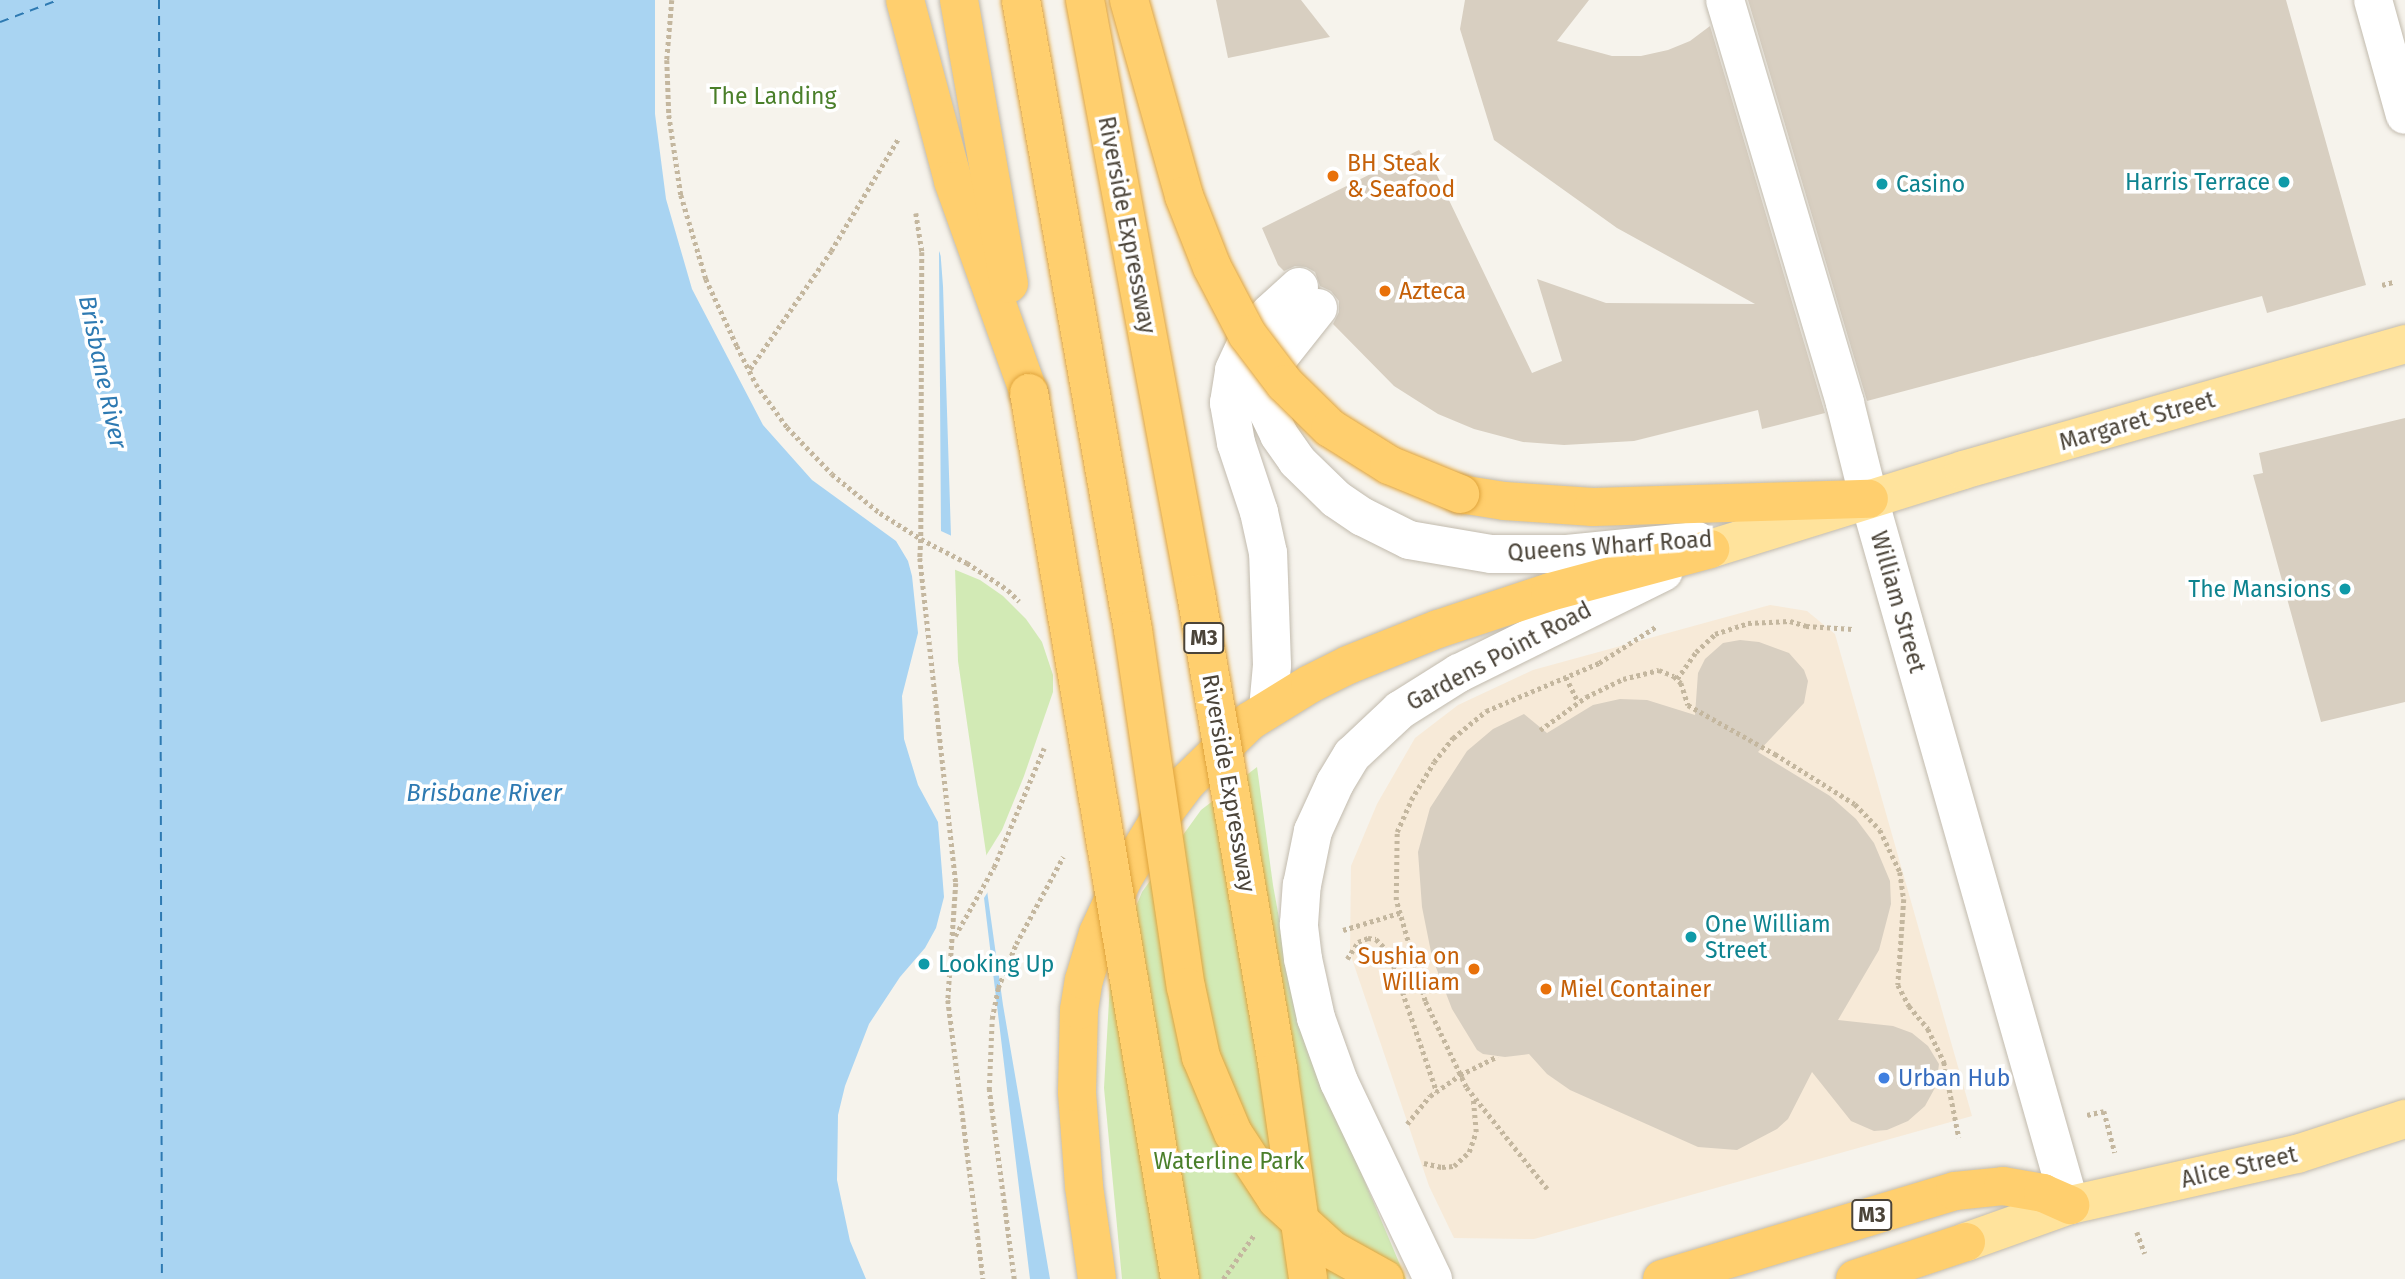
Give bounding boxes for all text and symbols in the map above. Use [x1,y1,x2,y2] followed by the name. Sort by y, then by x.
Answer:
[710,82,836,110] park label: The Landing
[1092,114,1162,336] street label: Riverside Expressway
[1347,149,1455,203] place label: BH Steak & Seafood
[1325,168,1341,184] marker: BH Steak & Seafood
[2125,168,2270,196] place label: Harris Terrace
[1896,170,1965,198] place label: Casino
[2276,174,2292,190] marker: Harris Terrace
[1874,176,1890,192] marker: Casino
[1399,277,1466,305] place label: Azteca
[1377,283,1393,299] marker: Azteca
[72,293,132,451] water label: Brisbane River
[2056,386,2218,456] street label: Margaret Street
[1507,525,1713,567] street label: Queens Wharf Road
[1865,528,1931,676] street label: William Street
[2188,575,2331,603] place label: The Mansions
[2337,581,2353,597] marker: The Mansions
[1402,596,1596,716] street label: Gardens Point Road
[1183,620,1225,656] road number: M3
[1196,672,1262,894] street label: Riverside Expressway
[406,780,562,808] water label: Brisbane River
[1705,910,1831,964] place label: One William Street
[1683,929,1699,945] marker: One William Street
[1358,942,1460,996] place label: Sushia on William
[938,950,1054,978] place label: Looking Up
[916,956,932,972] marker: Looking Up
[1466,961,1482,977] marker: Sushia on William
[1560,975,1711,1003] place label: Miel Container
[1538,981,1554,997] marker: Miel Container
[1898,1064,2010,1092] place label: Urban Hub
[1876,1070,1892,1086] marker: Urban Hub
[2178,1140,2300,1194] street label: Alice Street
[1154,1147,1304,1175] park label: Waterline Park
[1851,1198,1893,1232] road number: M3

